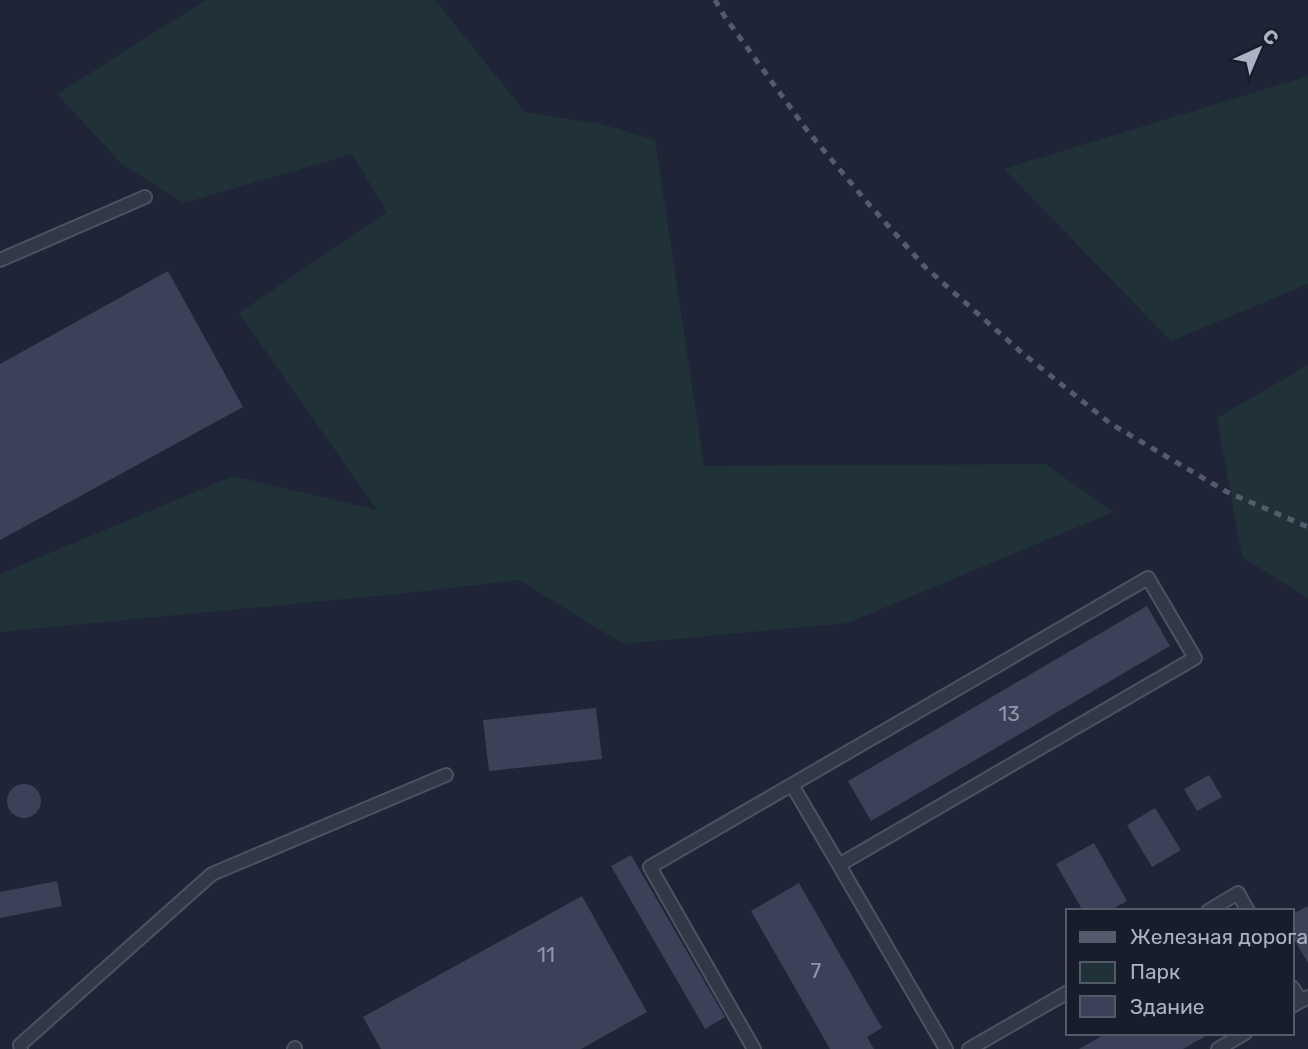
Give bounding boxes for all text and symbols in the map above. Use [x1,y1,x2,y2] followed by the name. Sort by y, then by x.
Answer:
[1224,14,1294,84] north arrow
[1258,24,1283,50] text: С
[998,701,1020,726] house number: 13
[1066,909,1294,1035] legend
[1130,924,1308,949] text: Железная дорога
[537,942,555,967] house number: 11
[811,958,822,983] house number: 7
[1130,959,1180,984] text: Парк
[1130,994,1205,1019] text: Здание

